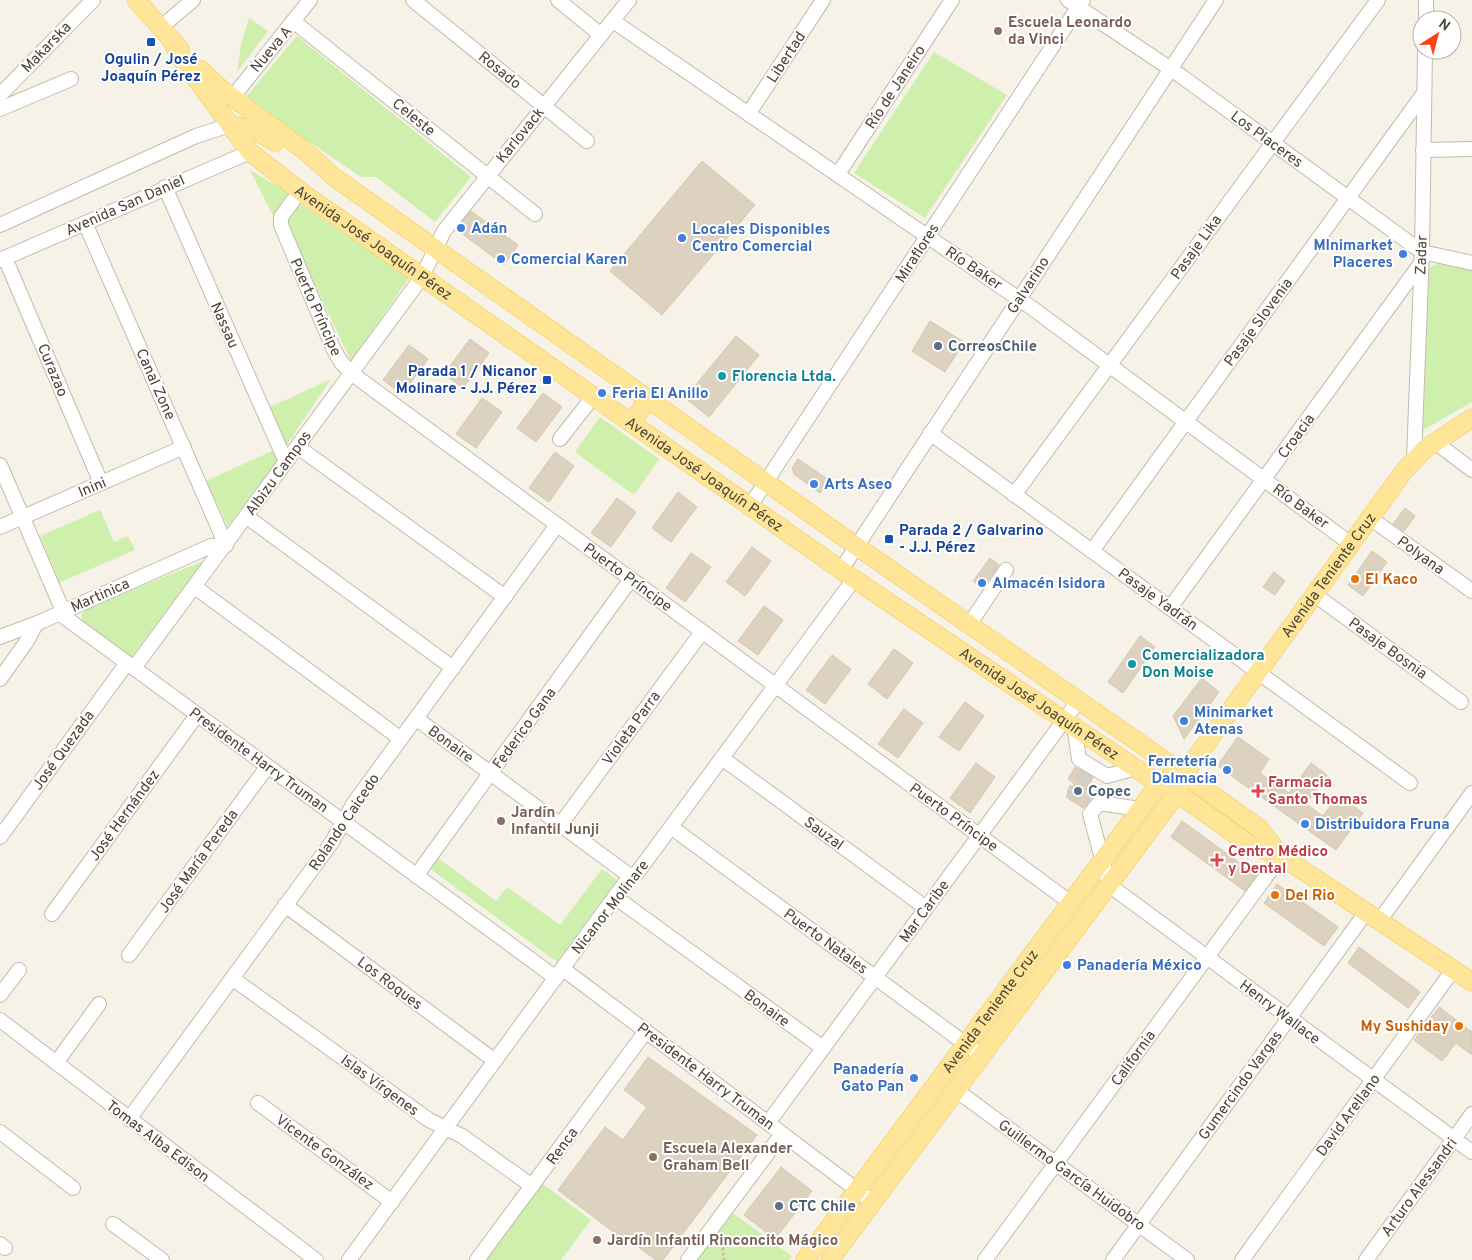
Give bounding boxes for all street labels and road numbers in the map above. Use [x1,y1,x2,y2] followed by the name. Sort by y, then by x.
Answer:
[18,19,76,77] street label: Makarska
[247,23,297,77] street label: Nueva A
[764,29,811,87] street label: Libertad
[862,42,930,133] street label: Río de Janeiro
[474,48,524,94] street label: Rosado
[388,95,439,141] street label: Celeste
[493,104,550,168] street label: Karlovack
[1226,108,1306,173] street label: Los Placeres
[63,172,188,241] street label: Avenida San Daniel
[290,182,455,305] street label: Avenida José Joaquín Pérez
[1167,212,1227,284] street label: Pasaje Lika
[892,221,944,287] street label: Miraflores
[1412,234,1433,275] street label: Zadar
[941,243,1006,295] street label: Río Baker
[1004,254,1055,318] street label: Galvarino
[285,256,345,360] street label: Puerto Príncipe
[1221,275,1298,371] street label: Pasaje Slovenia
[205,300,242,352] street label: Nassau
[32,341,71,400] street label: Curazao
[130,346,179,423] street label: Canal Zone
[1275,411,1320,463] street label: Croacia
[621,414,786,537] street label: Avenida José Joaquín Pérez
[242,428,316,520] street label: Albizu Campos
[76,474,110,503] street label: Inini
[1268,480,1332,534] street label: Río Baker
[1278,510,1381,642] street label: Avenida Teniente Cruz
[1393,533,1448,580] street label: Polyana
[579,540,675,617] street label: Puerto Príncipe
[1113,565,1201,636] street label: Pasaje Yadrán
[68,575,133,618] street label: Martinica
[1344,614,1430,684] street label: Pasaje Bosnia
[955,644,1122,765] street label: Avenida José Joaquín Pérez
[489,684,561,773] street label: Federico Gana
[599,688,666,770] street label: Violeta Parra
[185,704,331,818] street label: Presidente Harry Truman
[29,707,100,795] street label: José Quezada
[423,722,477,768] street label: Bonaire
[86,766,165,865] street label: José Hernández
[306,771,385,875] street label: Rolando Caicedo
[905,780,1001,857] street label: Puerto Príncipe
[155,806,243,917] street label: José María Pereda
[799,813,847,855] street label: Sauzal
[568,857,654,959] street label: Nicanor Molinare
[896,877,954,947] street label: Mar Caribe
[779,905,871,979] street label: Puerto Natales
[939,946,1044,1078] street label: Avenida Teniente Cruz
[353,953,426,1015] street label: Los Roques
[1235,977,1323,1050] street label: Henry Wallace
[739,986,793,1032] street label: Bonaire
[633,1019,778,1135] street label: Presidente Harry Truman
[1108,1027,1161,1090] street label: California
[1195,1027,1287,1144] street label: Gumercindo Vargas
[336,1051,422,1121] street label: Islas Vírgenes
[1313,1071,1386,1161] street label: David Arellano
[102,1097,213,1187] street label: Tomas Alba Edison
[271,1111,377,1195] street label: Vicente González
[994,1116,1149,1236] street label: Guillermo García Huidobro
[543,1124,583,1169] street label: Renca
[1378,1135,1462,1241] street label: Arturo Alessandri

